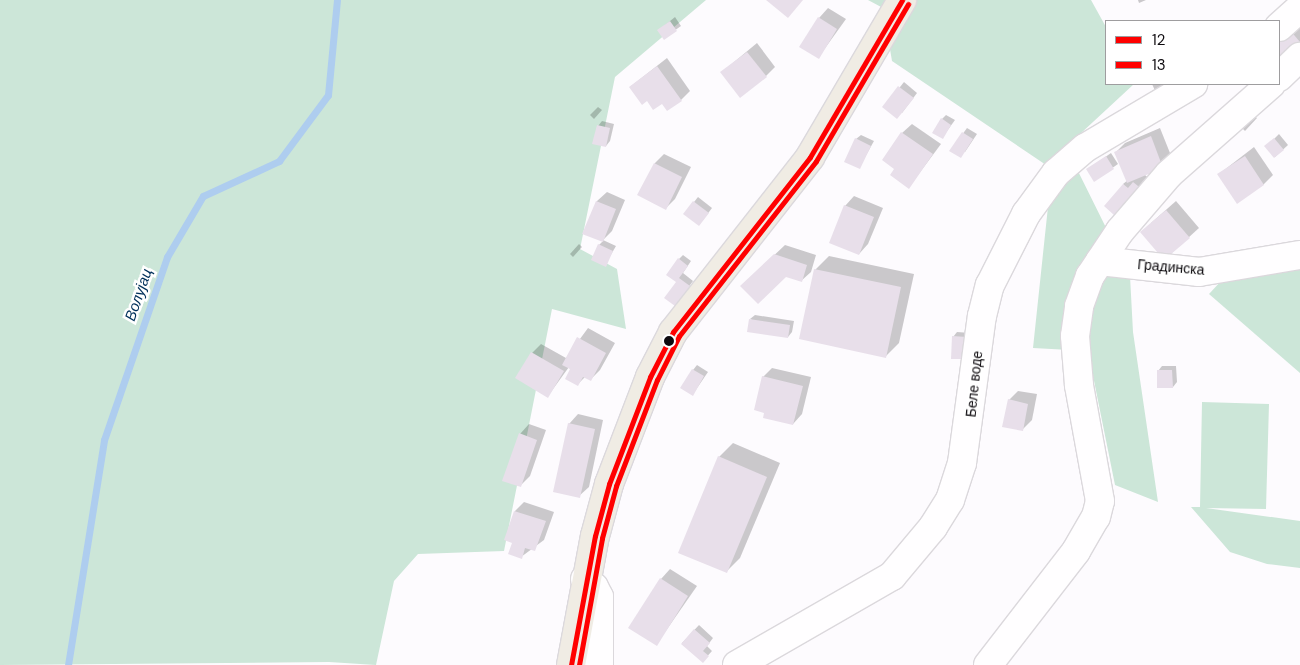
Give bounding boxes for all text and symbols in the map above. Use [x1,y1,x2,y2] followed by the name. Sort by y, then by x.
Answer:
[1105,20,1280,85] legend
[1152,30,1165,50] text: 12
[1152,55,1166,75] text: 13
[1137,256,1205,278] street label: Градинска
[122,267,156,323] water label: Волујац
[664,336,674,346] unlabelled marker
[962,350,986,418] street label: Беле воде

